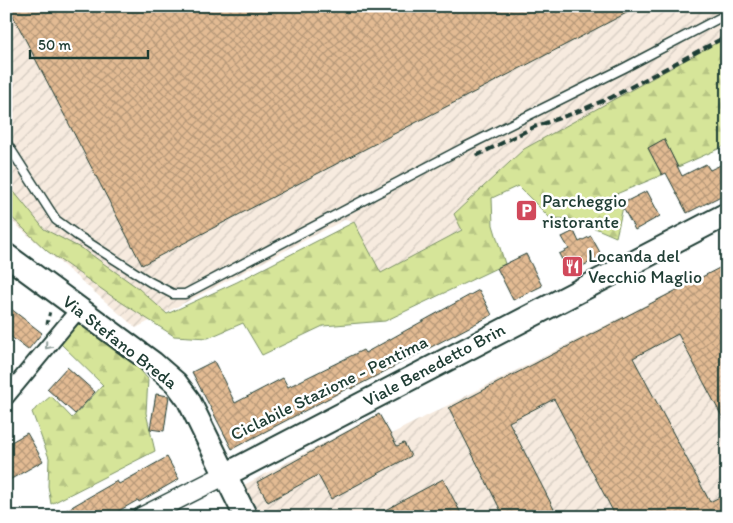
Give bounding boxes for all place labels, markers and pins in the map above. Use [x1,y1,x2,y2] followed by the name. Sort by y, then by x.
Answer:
[542,190,627,233] place label: Parcheggio ristorante
[514,199,538,223] parking icon: Parcheggio ristorante
[588,245,702,288] place label: Locanda del Vecchio Maglio
[560,254,584,278] restaurant icon: Locanda del Vecchio Maglio

